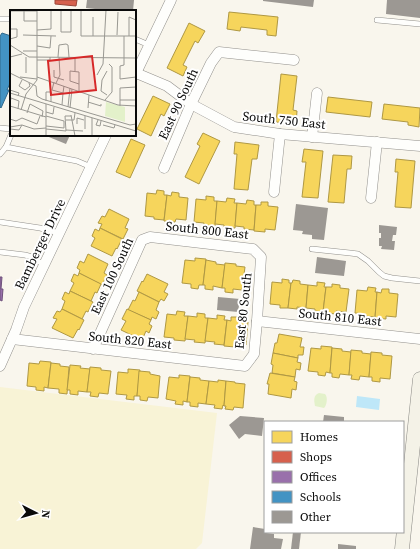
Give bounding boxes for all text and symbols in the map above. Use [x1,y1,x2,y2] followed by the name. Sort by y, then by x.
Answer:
[10,10,136,136] inset map
[154,66,202,142] street label: East 90 South
[242,107,327,133] street label: South 750 East
[11,195,70,292] street label: Bamberger Drive
[165,217,250,243] street label: South 800 East
[87,235,137,317] street label: East 100 South
[231,272,255,350] street label: East 80 South
[298,304,383,330] street label: South 810 East
[88,327,173,353] street label: South 820 East
[264,421,404,533] legend
[300,429,338,445] text: Homes
[300,449,332,465] text: Shops
[300,469,337,485] text: Offices
[300,489,341,505] text: Schools
[16,493,56,533] north arrow
[38,509,53,519] text: N
[300,509,331,525] text: Other

